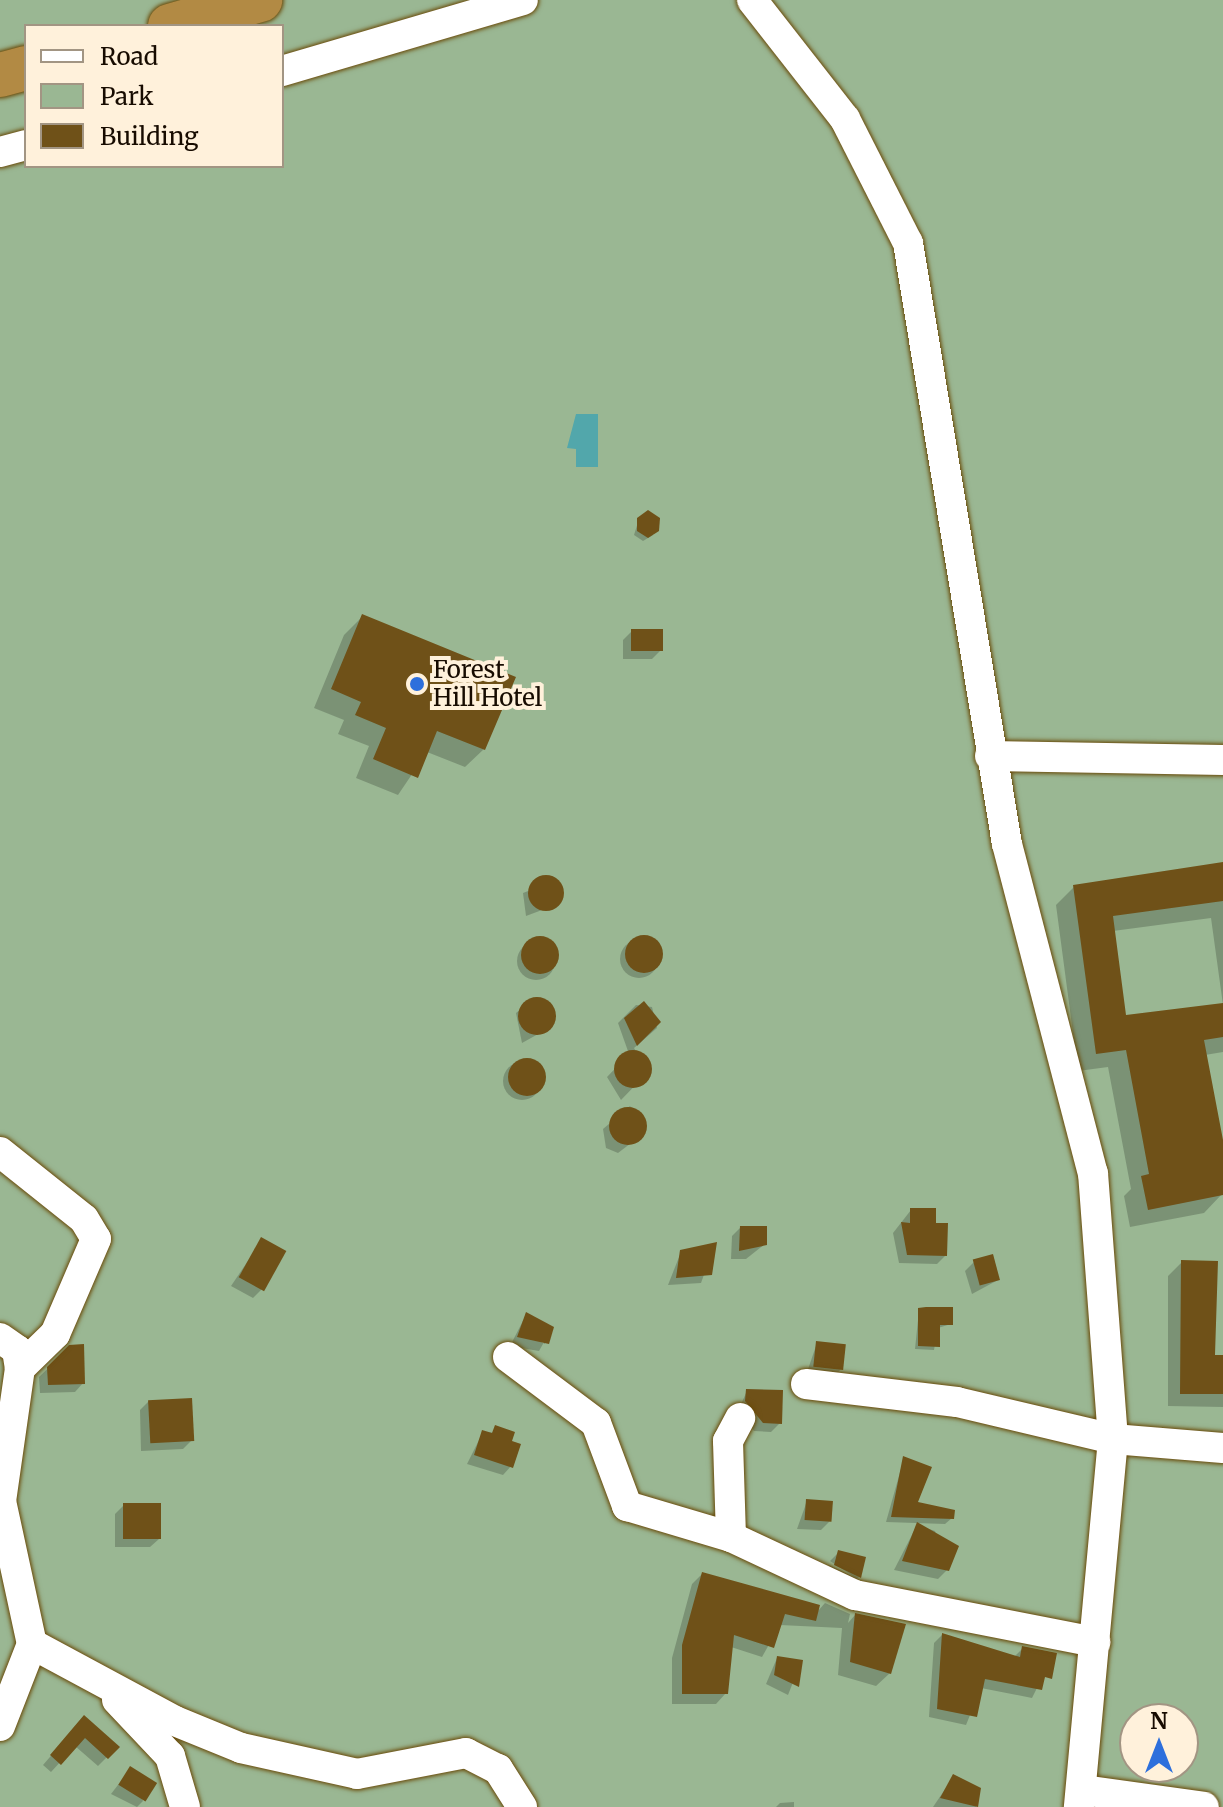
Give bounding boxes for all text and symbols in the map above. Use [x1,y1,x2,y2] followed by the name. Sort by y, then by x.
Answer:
[24,24,284,168] legend
[100,41,158,72] text: Road
[100,81,153,112] text: Park
[100,121,199,152] text: Building
[433,656,542,712] place label: Forest Hill Hotel
[408,675,426,693] marker: Forest Hill Hotel
[1119,1703,1199,1783] north arrow
[1150,1707,1168,1735] text: N

